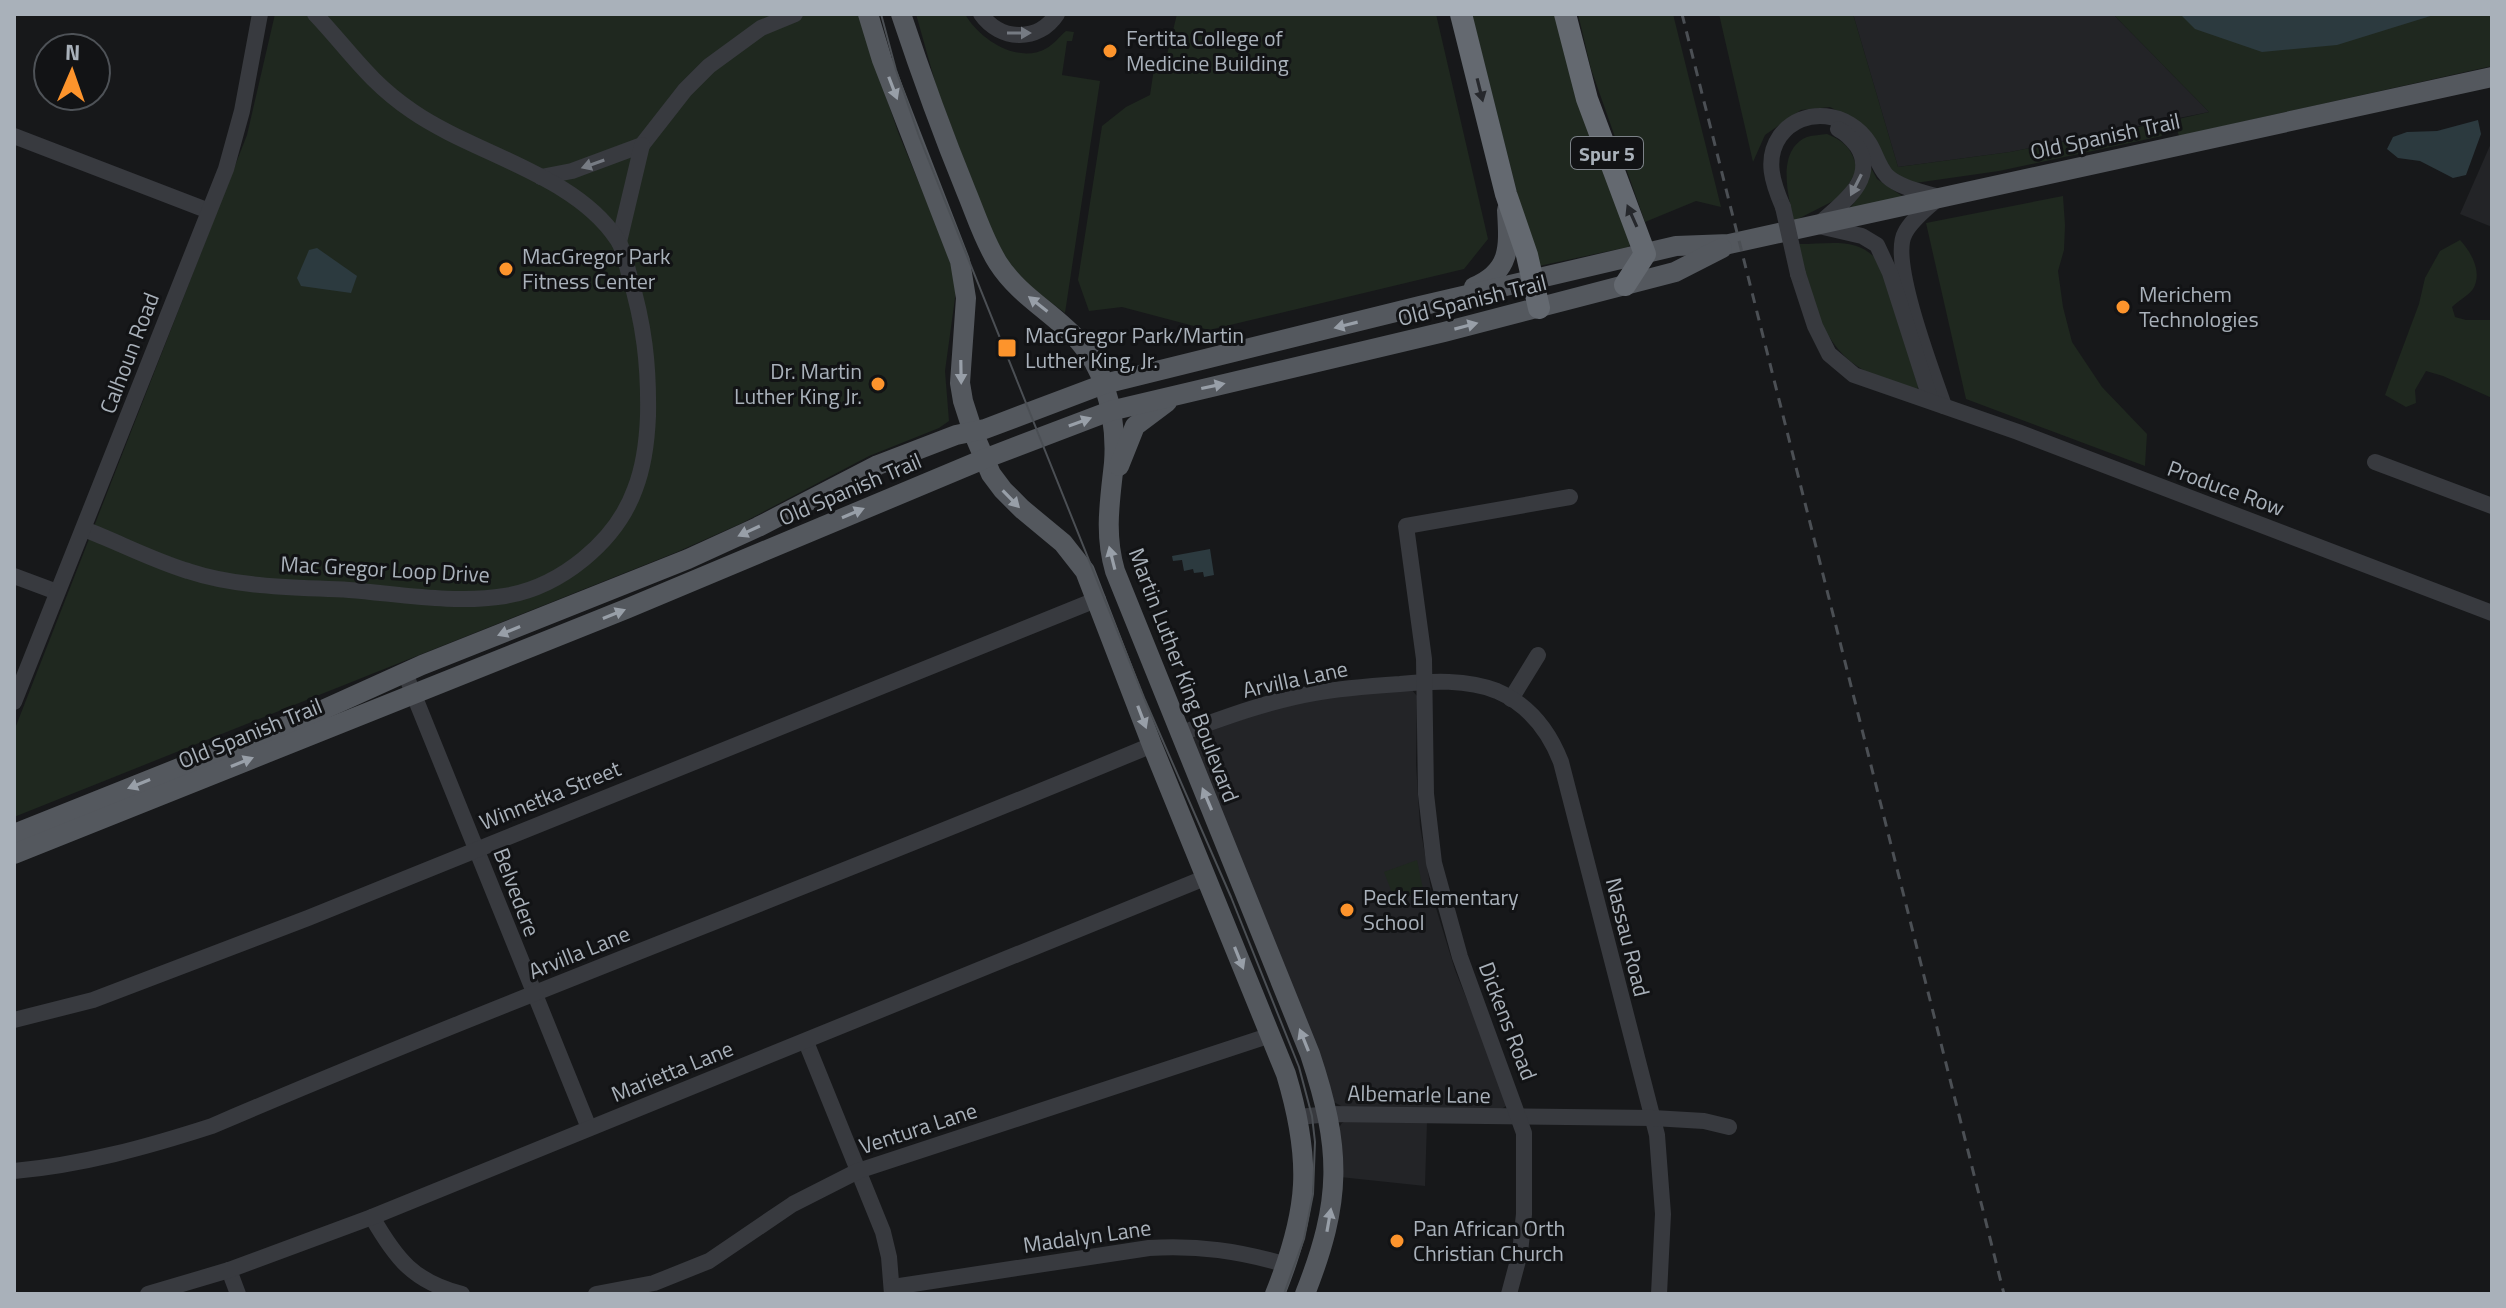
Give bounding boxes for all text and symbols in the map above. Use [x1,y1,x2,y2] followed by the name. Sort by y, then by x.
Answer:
[1126,21,1289,80] place label: Fertita College of Medicine Building
[1007,27,1032,39] one-way arrow
[32,32,112,112] north arrow
[64,35,81,69] text: N
[1101,42,1119,60] marker: Fertita College of Medicine Building
[887,76,900,100] one-way arrow
[1474,77,1486,102] one-way arrow
[2027,104,2183,168] street label: Old Spanish Trail
[1571,137,1643,169] road number: Spur 5
[580,159,604,171] one-way arrow
[1849,174,1863,196] one-way arrow
[1625,204,1638,227] one-way arrow
[522,239,671,298] place label: MacGregor Park Fitness Center
[497,260,515,278] marker: MacGregor Park Fitness Center
[1394,265,1550,335] street label: Old Spanish Trail
[2139,277,2259,336] place label: Merichem Technologies
[90,287,168,419] street label: Calhoun Road
[1028,296,1049,312] one-way arrow
[2114,298,2132,316] marker: Merichem Technologies
[1025,318,1244,377] place label: MacGregor Park/Martin Luther King, Jr.
[1333,319,1358,331] one-way arrow
[1454,320,1479,332] one-way arrow
[996,337,1018,359] marker: MacGregor Park/Martin Luther King, Jr.
[734,354,862,413] place label: Dr. Martin Luther King Jr.
[955,360,967,385] one-way arrow
[869,375,887,393] marker: Dr. Martin Luther King Jr.
[1201,379,1226,392] one-way arrow
[1069,415,1093,428] one-way arrow
[773,444,927,534] street label: Old Spanish Trail
[2163,451,2290,525] street label: Produce Row
[1002,489,1020,508] one-way arrow
[842,506,865,519] one-way arrow
[737,525,760,538] one-way arrow
[1120,543,1248,807] street label: Martin Luther King Boulevard
[1105,545,1117,570] one-way arrow
[279,547,491,591] street label: Mac Gregor Loop Drive
[602,607,626,620] one-way arrow
[497,625,521,638] one-way arrow
[1239,651,1351,707] street label: Arvilla Lane
[173,689,327,777] street label: Old Spanish Trail
[1136,705,1149,729] one-way arrow
[474,751,626,839] street label: Winnetka Street
[230,755,254,768] one-way arrow
[127,778,151,791] one-way arrow
[1200,787,1213,811] one-way arrow
[485,843,549,941] street label: Belvedere
[1597,874,1659,1000] street label: Nassau Road
[1363,880,1519,939] place label: Peck Elementary School
[1338,901,1356,919] marker: Peck Elementary School
[523,916,635,988] street label: Arvilla Lane
[1233,946,1246,969] one-way arrow
[1470,957,1546,1085] street label: Dickens Road
[1297,1028,1310,1052] one-way arrow
[606,1031,738,1111] street label: Marietta Lane
[1347,1076,1491,1112] street label: Albemarle Lane
[855,1093,981,1163] street label: Ventura Lane
[1324,1207,1336,1232] one-way arrow
[1021,1210,1153,1262] street label: Madalyn Lane
[1413,1211,1565,1270] place label: Pan African Orth Christian Church
[1388,1232,1406,1250] marker: Pan African Orth Christian Church

